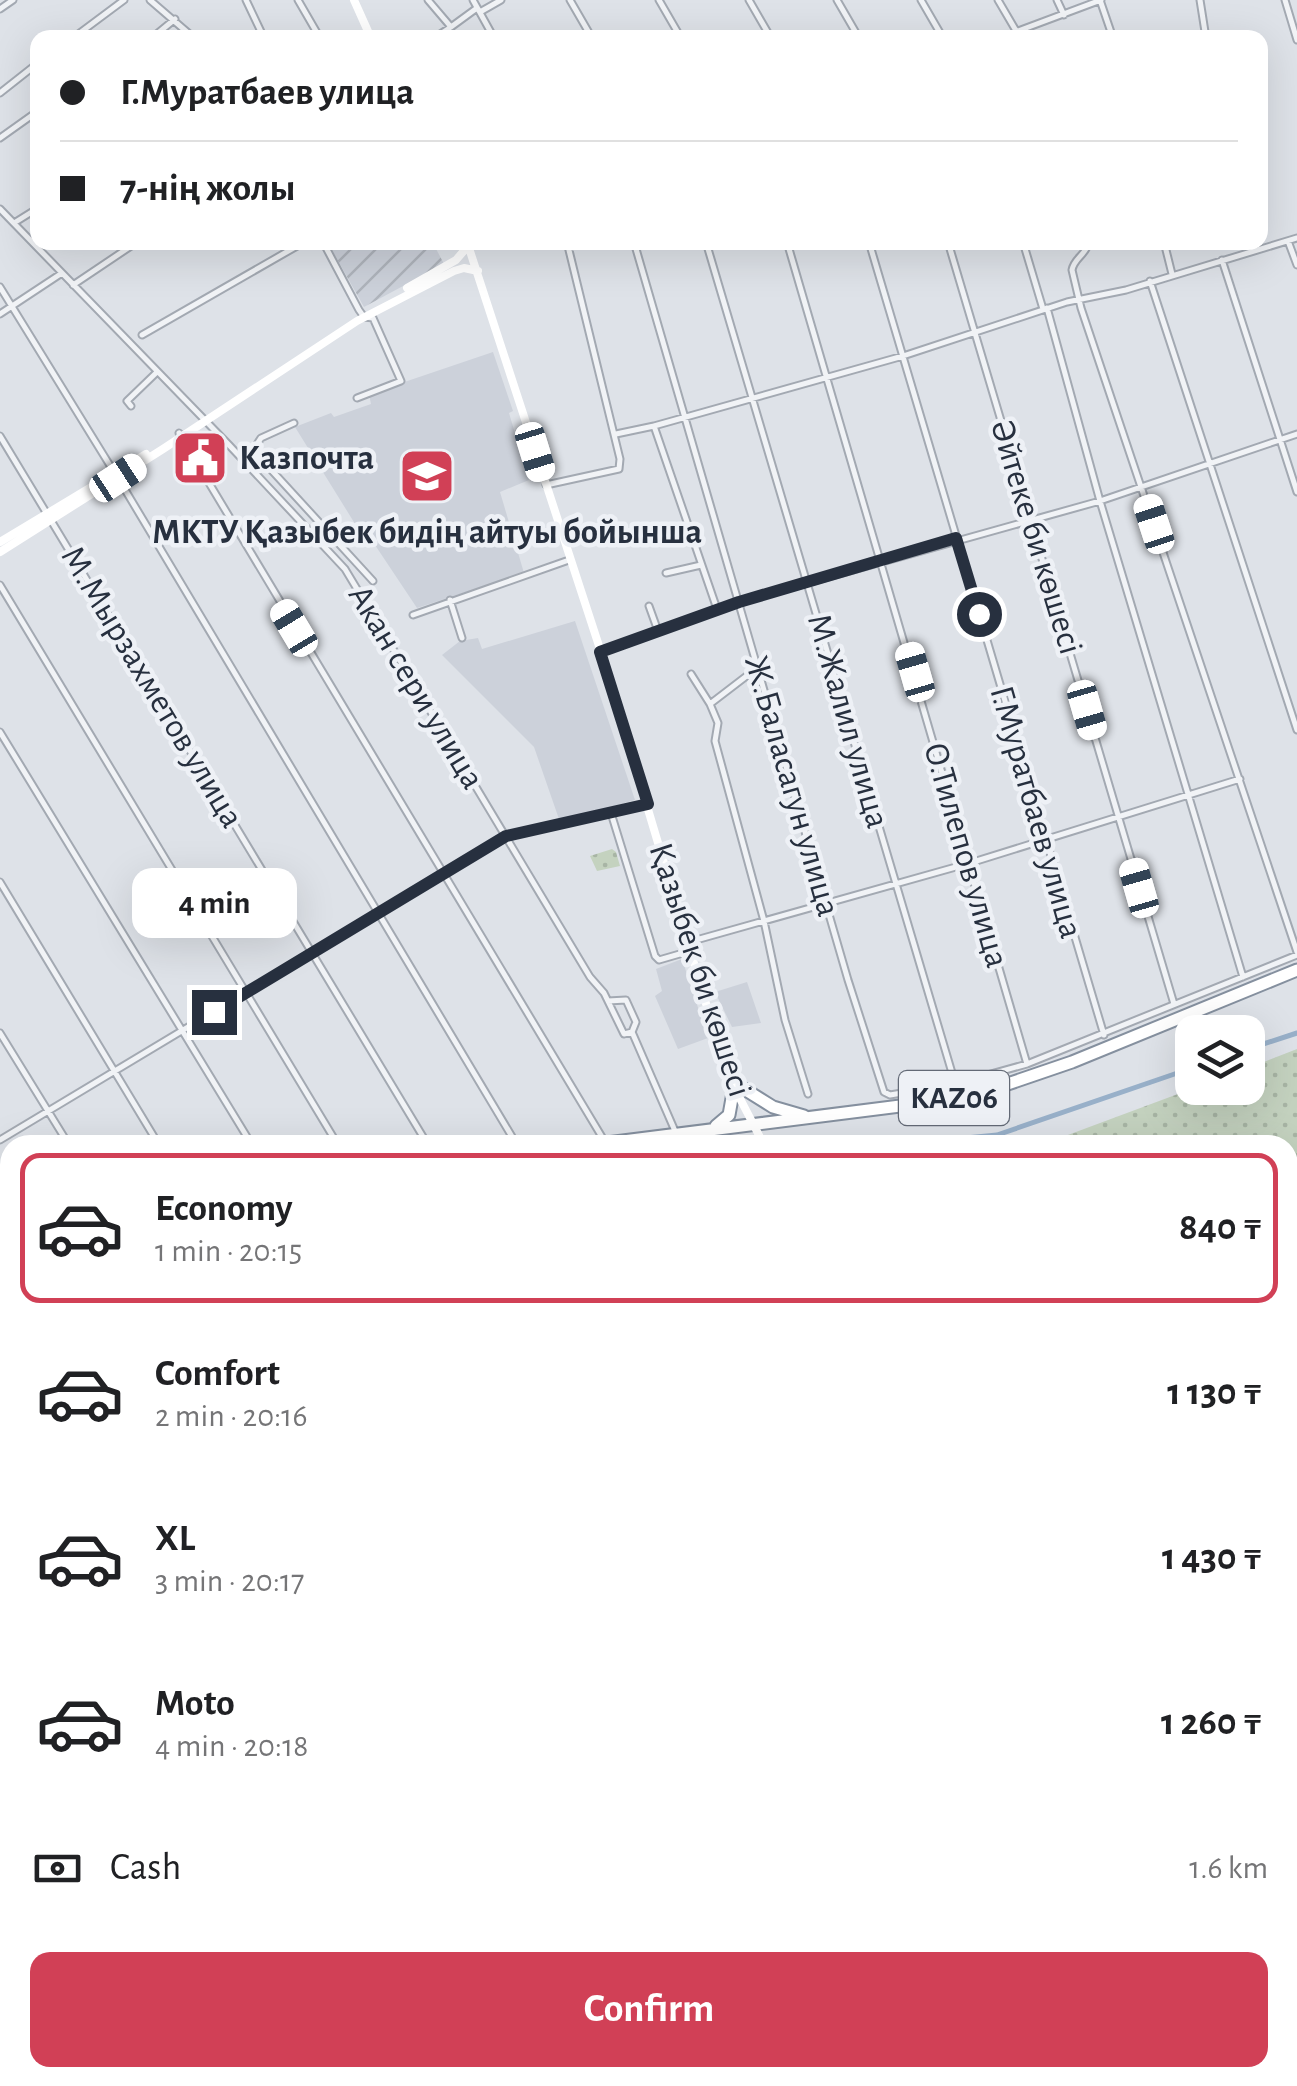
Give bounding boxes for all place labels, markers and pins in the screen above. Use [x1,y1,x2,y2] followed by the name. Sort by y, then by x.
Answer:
[170,428,230,488] public building icon: Казпочта
[239,441,374,476] place label: Казпочта
[397,446,457,506] school or university icon: МКТУ Қазыбек бидің айтуы бойынша
[152,515,702,550] place label: МКТУ Қазыбек бидің айтуы бойынша

